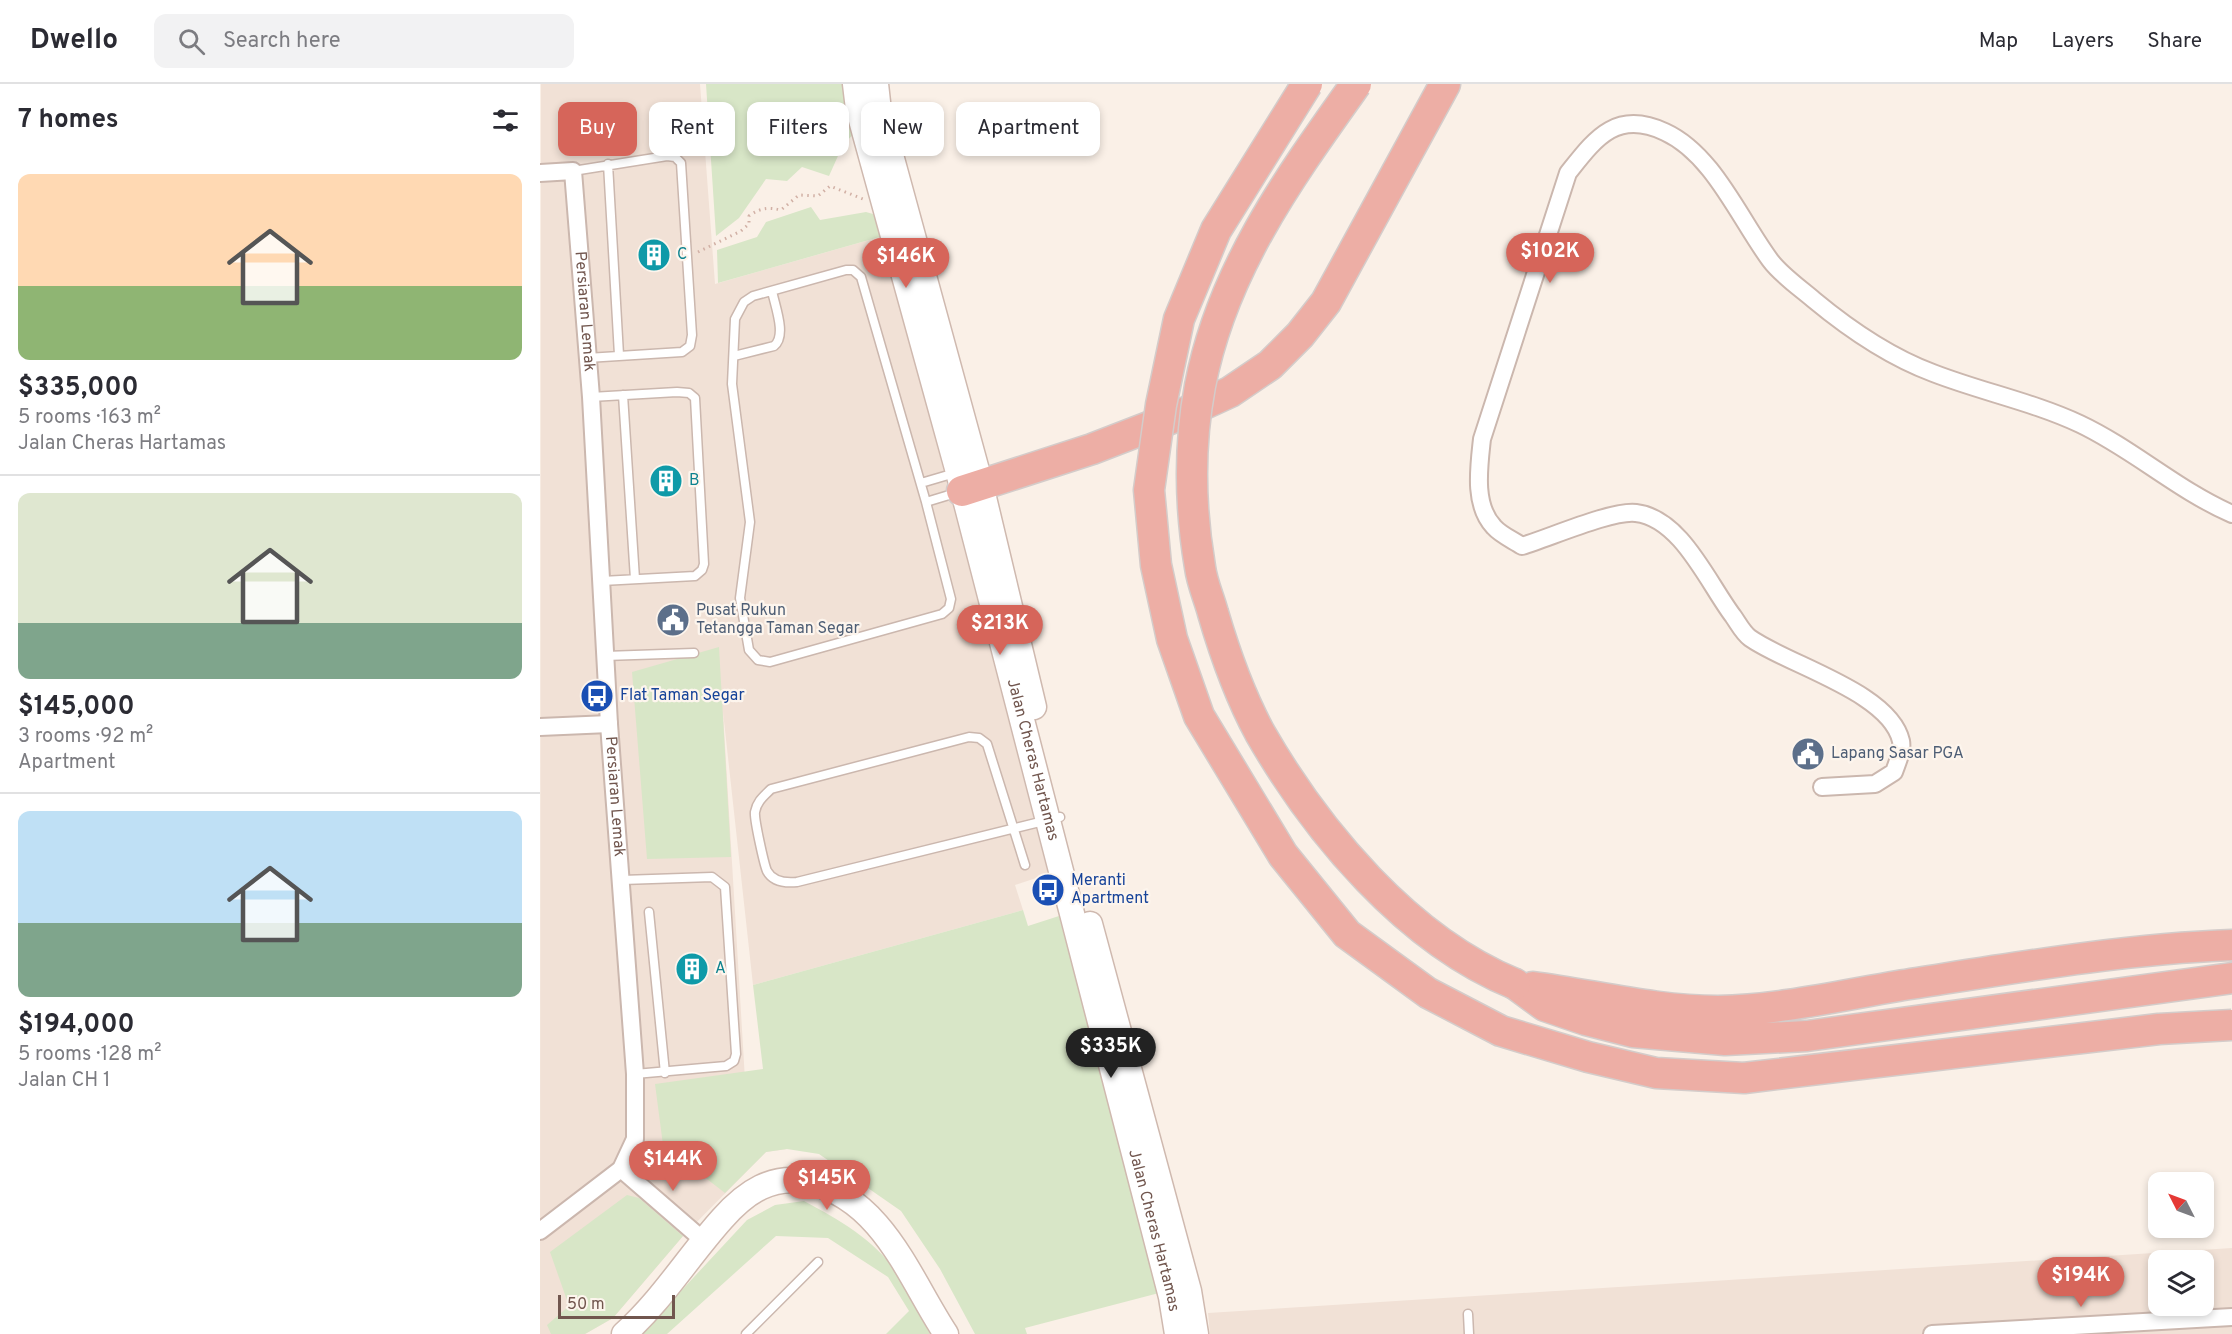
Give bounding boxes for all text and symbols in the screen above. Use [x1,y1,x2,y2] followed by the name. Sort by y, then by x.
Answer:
[154,14,574,68] search box
[30,23,118,59] text: Dwello
[175,25,208,58] icon: search
[223,28,341,55] text: Search here
[1979,28,2018,55] text: Map
[2051,28,2114,55] text: Layers
[2147,28,2202,55] text: Share
[558,102,637,156] chip: Buy
[649,102,735,156] chip: Rent
[747,102,849,156] chip: Filters
[861,102,944,156] chip: New
[956,102,1100,156] chip: Apartment
[18,104,118,137] text: 7 homes
[489,104,522,137] icon: filters
[216,213,324,321] icon: home
[1508,233,1592,284] pin: $102K
[636,237,672,273] building icon: C
[864,238,948,289] pin: $146K
[1520,239,1580,265] text: $102K
[876,244,936,270] text: $146K
[677,245,687,265] place label: C
[569,250,599,373] street label: Persiaran Lemak
[18,372,139,405] text: $335,000
[18,405,161,431] text: 5 rooms · 163 m²
[18,431,226,457] text: Jalan Cheras Hartamas
[648,463,684,499] building icon: B
[689,471,700,491] place label: B
[216,532,324,640] icon: home
[696,601,860,639] place label: Pusat Rukun Tetangga Taman Segar
[655,602,691,638] public building icon: Pusat Rukun Tetangga Taman Segar
[958,605,1042,656] pin: $213K
[971,611,1029,637] text: $213K
[1002,677,1063,843] street label: Jalan Cheras Hartamas
[579,678,615,714] bus stop icon: Flat Taman Segar
[620,686,745,706] place label: Flat Taman Segar
[18,691,135,724] text: $145,000
[18,724,153,750] text: 3 rooms · 92 m²
[600,736,629,858] street label: Persiaran Lemak
[1790,736,1826,772] public building icon: Lapang Sasar PGA
[1831,744,1964,764] place label: Lapang Sasar PGA
[18,750,116,776] text: Apartment
[216,850,324,958] icon: home
[1071,871,1149,909] place label: Meranti Apartment
[1030,872,1066,908] bus stop icon: Meranti Apartment
[674,951,710,987] building icon: A
[715,959,726,979] place label: A
[18,1009,135,1042] text: $194,000
[1069,1028,1153,1079] pin: $335K
[1080,1034,1142,1060] text: $335K
[18,1042,161,1068] text: 5 rooms · 128 m²
[18,1068,110,1094] text: Jalan CH 1
[631,1141,715,1192] pin: $144K
[643,1147,703,1173] text: $144K
[1123,1147,1183,1313] street label: Jalan Cheras Hartamas
[785,1160,869,1211] pin: $145K
[797,1166,857,1192] text: $145K
[2148,1172,2214,1238] north arrow
[2148,1172,2214,1316] map controls
[2148,1250,2214,1316] button: layers
[2039,1257,2123,1308] pin: $194K
[2051,1263,2111,1289] text: $194K
[558,1292,675,1320] scale bar
[567,1295,605,1315] text: 50 m

